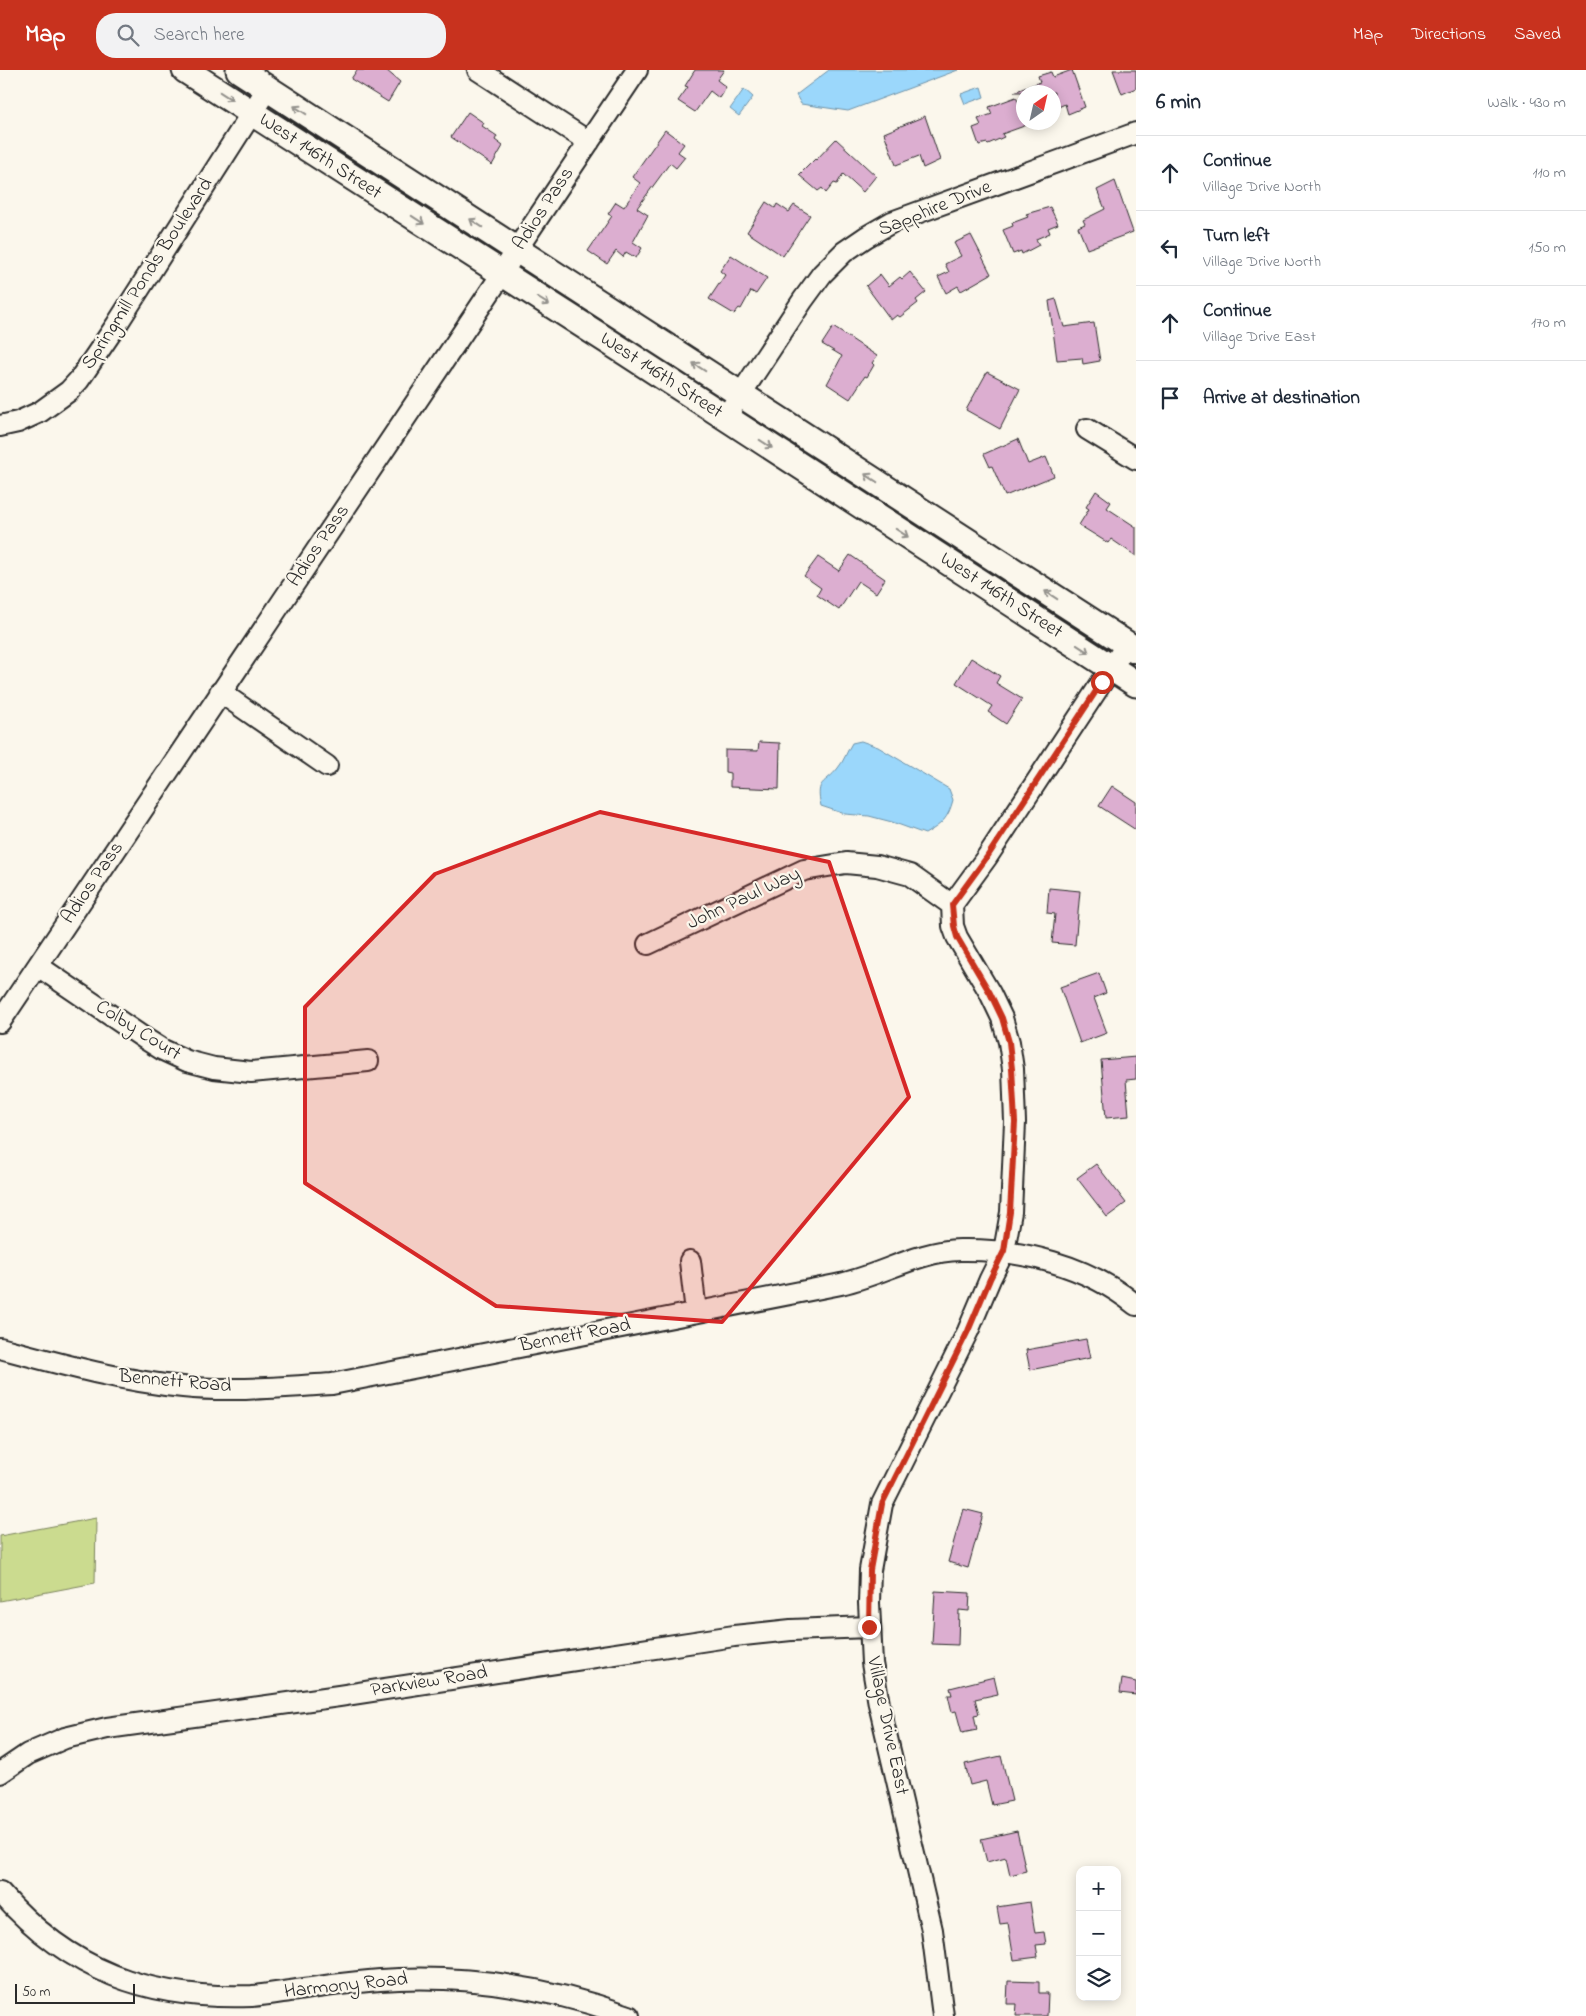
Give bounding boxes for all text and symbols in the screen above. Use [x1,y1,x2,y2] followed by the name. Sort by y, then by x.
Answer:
[96,13,446,58] search box
[25,18,66,53] text: Map
[114,21,142,49] icon: search
[154,22,245,49] text: Search here
[1353,22,1383,48] text: Map
[1411,22,1486,48] text: Directions
[1514,22,1561,48] text: Saved
[1016,85,1061,130] north arrow
[1156,88,1201,118] text: 6 min
[219,91,233,102] one-way arrow
[1487,91,1566,115] text: Walk · 430 m
[294,104,308,114] one-way arrow
[253,106,387,208] street label: West 146th Street
[1203,148,1271,175] text: Continue
[1156,159,1184,187] icon: ahead
[1532,161,1566,185] text: 110 m
[506,162,582,256] street label: Adios Pass
[75,172,222,376] street label: Springmill Ponds Boulevard
[874,173,996,245] street label: Sapphire Drive
[1203,175,1321,199] text: Village Drive North
[411,215,425,226] one-way arrow
[469,218,483,228] one-way arrow
[1203,223,1270,250] text: Turn left
[1156,234,1184,262] icon: left
[1528,236,1566,260] text: 150 m
[1203,250,1321,274] text: Village Drive North
[536,296,550,306] one-way arrow
[1203,298,1271,325] text: Continue
[1156,309,1184,337] icon: ahead
[1531,311,1566,335] text: 170 m
[594,325,728,427] street label: West 146th Street
[1203,325,1316,349] text: Village Drive East
[693,362,707,372] one-way arrow
[1156,384,1184,412] icon: arrive
[1203,385,1360,412] text: Arrive at destination
[758,440,772,450] one-way arrow
[864,472,878,482] one-way arrow
[281,499,357,593] street label: Adios Pass
[895,528,909,538] one-way arrow
[934,545,1068,647] street label: West 146th Street
[1044,589,1058,600] one-way arrow
[1075,645,1089,655] one-way arrow
[1091,671,1114,694] route start
[55,836,131,930] street label: Adios Pass
[682,860,806,938] street label: John Paul Way
[89,993,187,1069] street label: Colby Court
[516,1311,633,1361] street label: Bennett Road
[116,1363,233,1401] street label: Bennett Road
[858,1616,881,1639] route end
[857,1653,916,1798] street label: Village Drive East
[368,1658,490,1706] street label: Parkview Road
[1076,1866,1121,2001] map controls
[1076,1866,1121,1911] button: +
[1076,1911,1121,1956] button: −
[1076,1956,1121,2001] button: layers
[283,1965,409,2007] street label: Harmony Road
[15,1981,135,2004] scale bar
[22,1982,50,2003] text: 50 m

